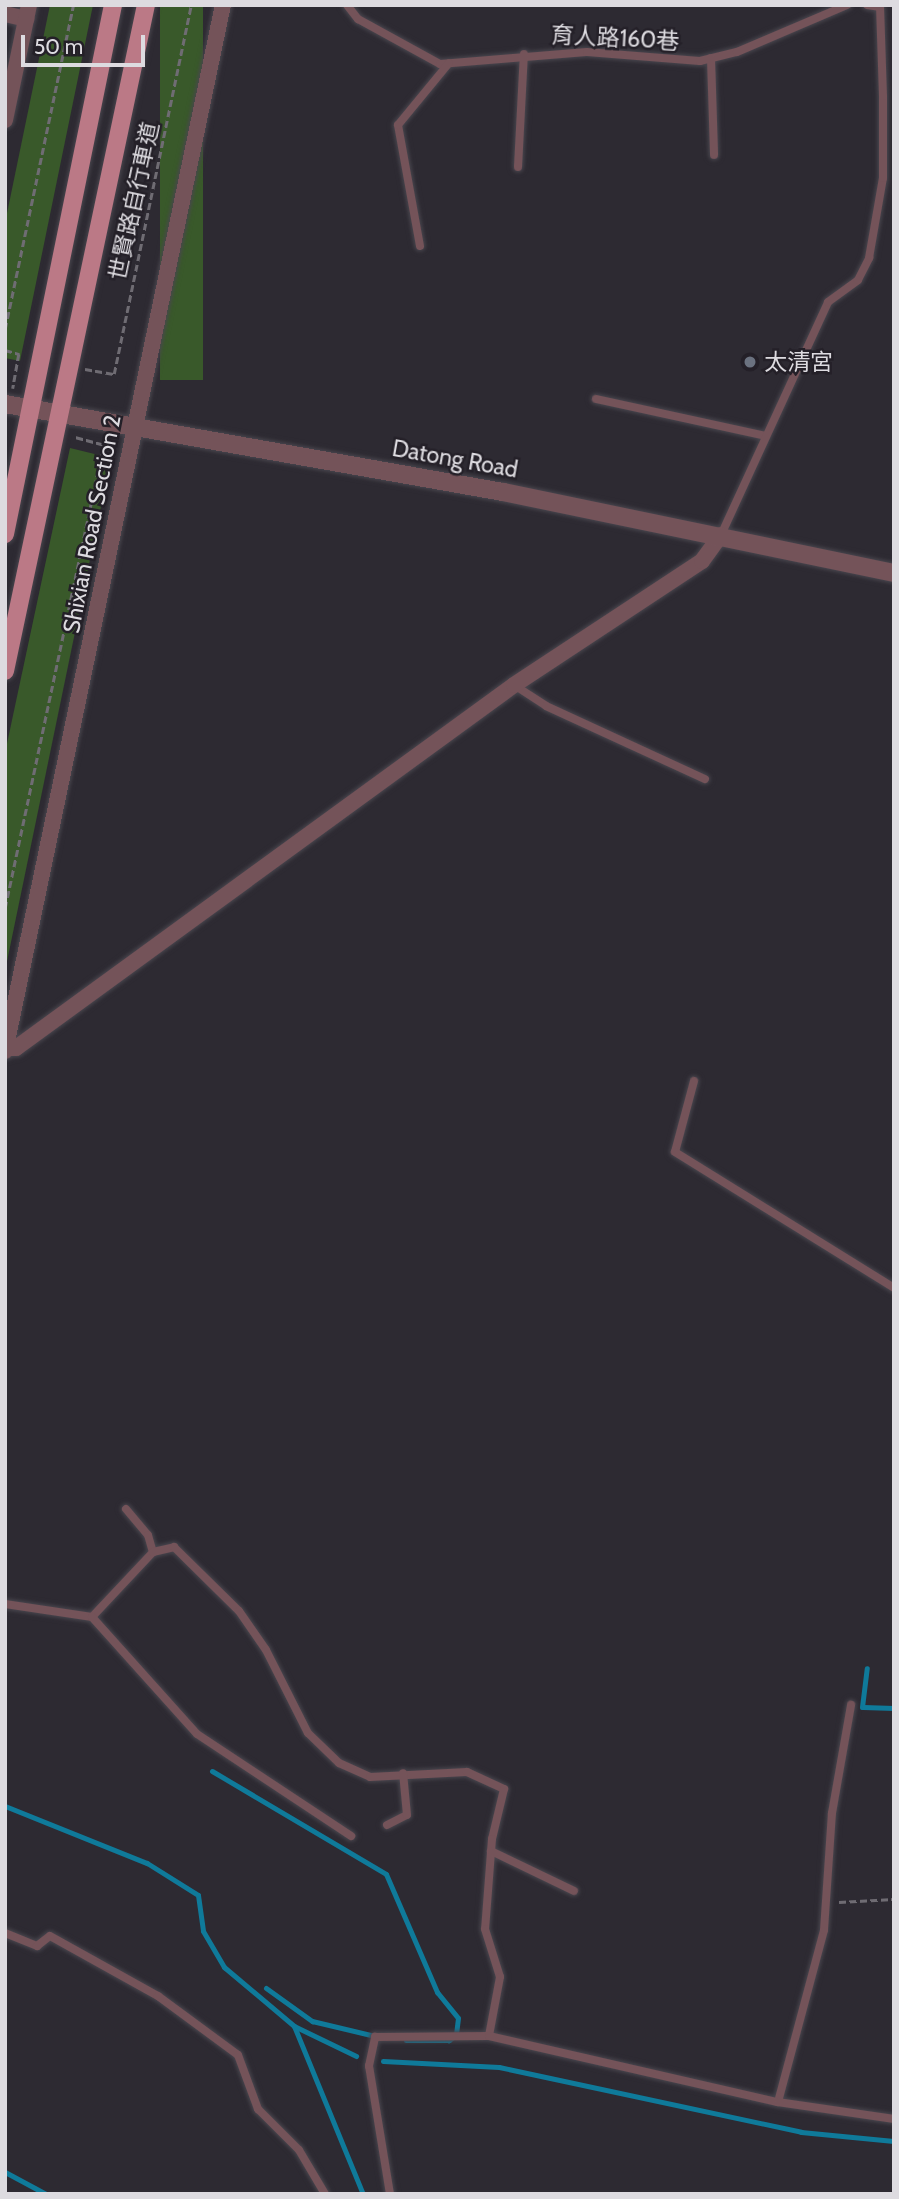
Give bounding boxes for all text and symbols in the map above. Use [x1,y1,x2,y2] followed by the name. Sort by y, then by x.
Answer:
[24,21,149,65] scale bar
[550,21,680,55] street label: 育人路160巷
[34,34,83,59] text: 50 m
[104,119,164,283] street label: 世賢路自行車道
[764,348,833,376] place label: 太清宮
[742,354,758,370] marker: 太清宮
[57,413,127,635] street label: Shixian Road Section 2
[390,434,520,484] street label: Datong Road

